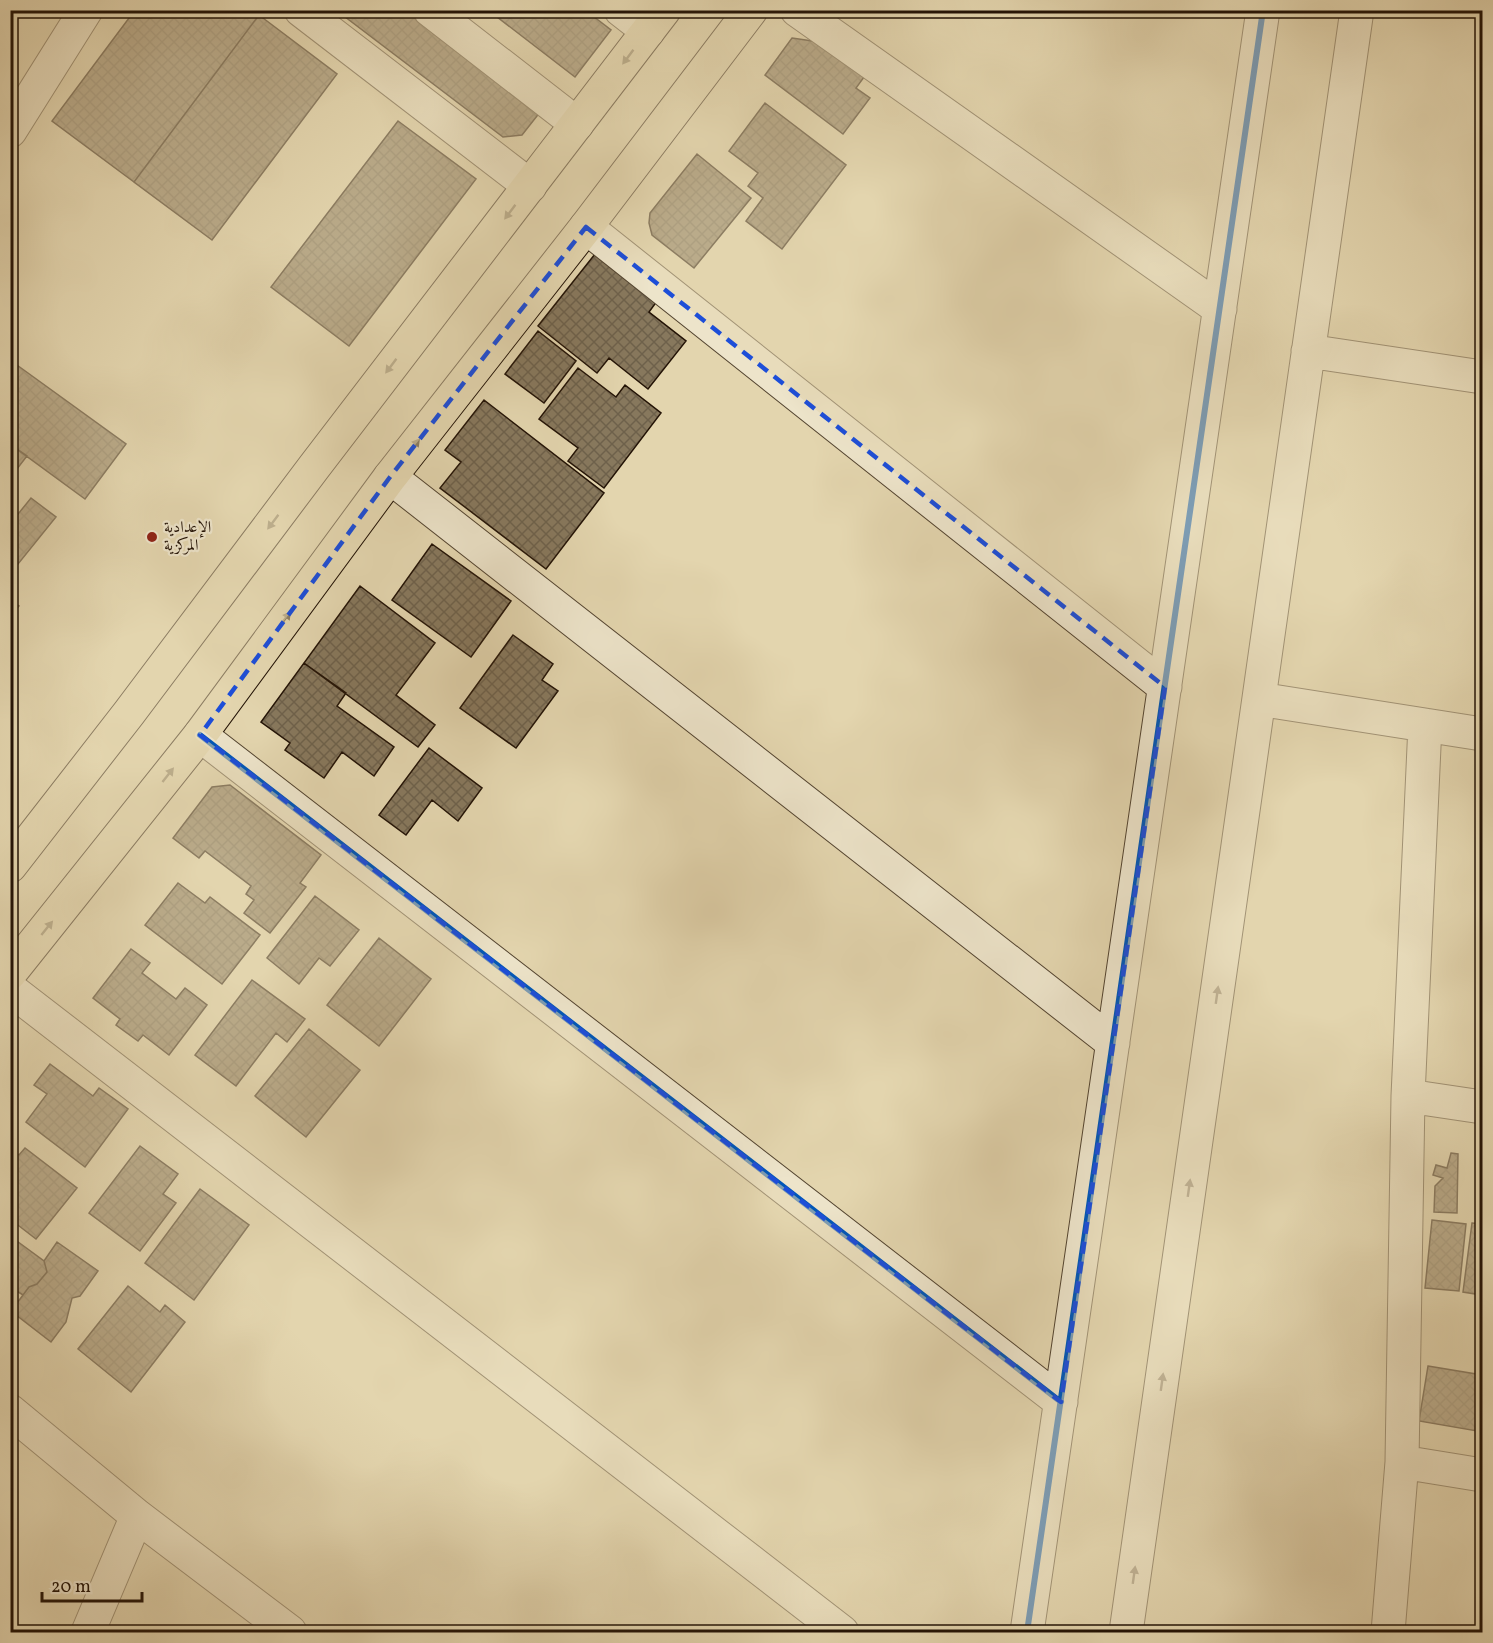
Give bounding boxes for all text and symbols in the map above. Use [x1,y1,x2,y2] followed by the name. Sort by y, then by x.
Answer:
[622,49,635,65] one-way arrow
[504,204,516,219] one-way arrow
[386,359,398,374] one-way arrow
[408,438,421,454] one-way arrow
[267,513,279,529] one-way arrow
[164,517,211,557] place label: الإعدادية المركزية
[145,530,159,544] marker: الإعدادية المركزية
[279,611,291,627] one-way arrow
[161,767,174,783] one-way arrow
[41,920,54,936] one-way arrow
[1212,986,1221,1005] one-way arrow
[1185,1179,1194,1198] one-way arrow
[1157,1372,1166,1391] one-way arrow
[42,1565,142,1603] scale bar
[1130,1565,1139,1584] one-way arrow
[51,1575,91,1600] text: 20 m

